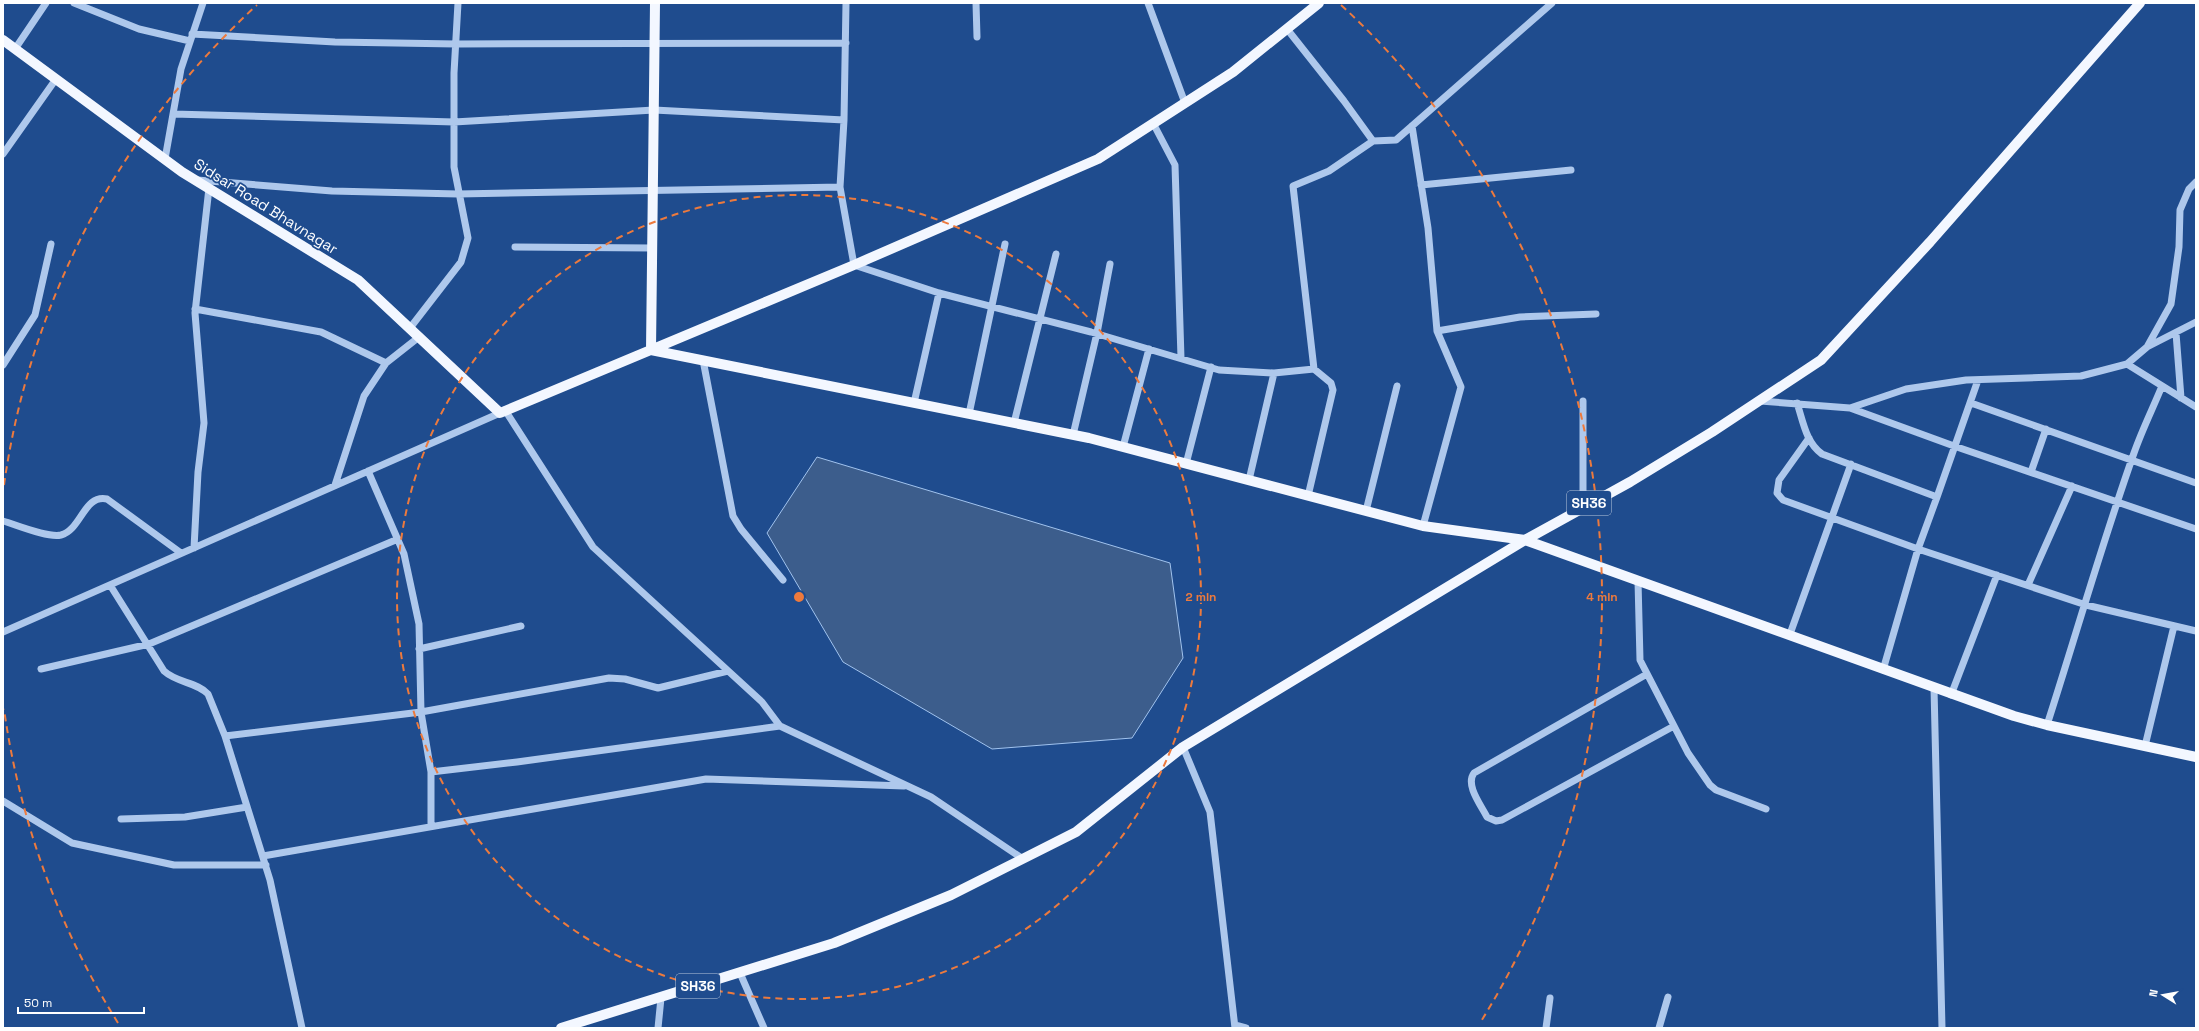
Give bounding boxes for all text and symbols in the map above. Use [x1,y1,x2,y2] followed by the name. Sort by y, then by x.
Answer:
[191,154,342,258] street label: Sidsar Road Bhavnagar
[1567,491,1611,515] road number: SH36
[1185,589,1217,605] text: 2 min
[1586,589,1618,605] text: 4 min
[792,590,806,604] centre of rings
[676,974,720,998] road number: SH36
[2143,975,2183,1015] north arrow
[2146,988,2161,998] text: N
[18,989,144,1015] scale bar
[24,995,52,1011] text: 50 m

